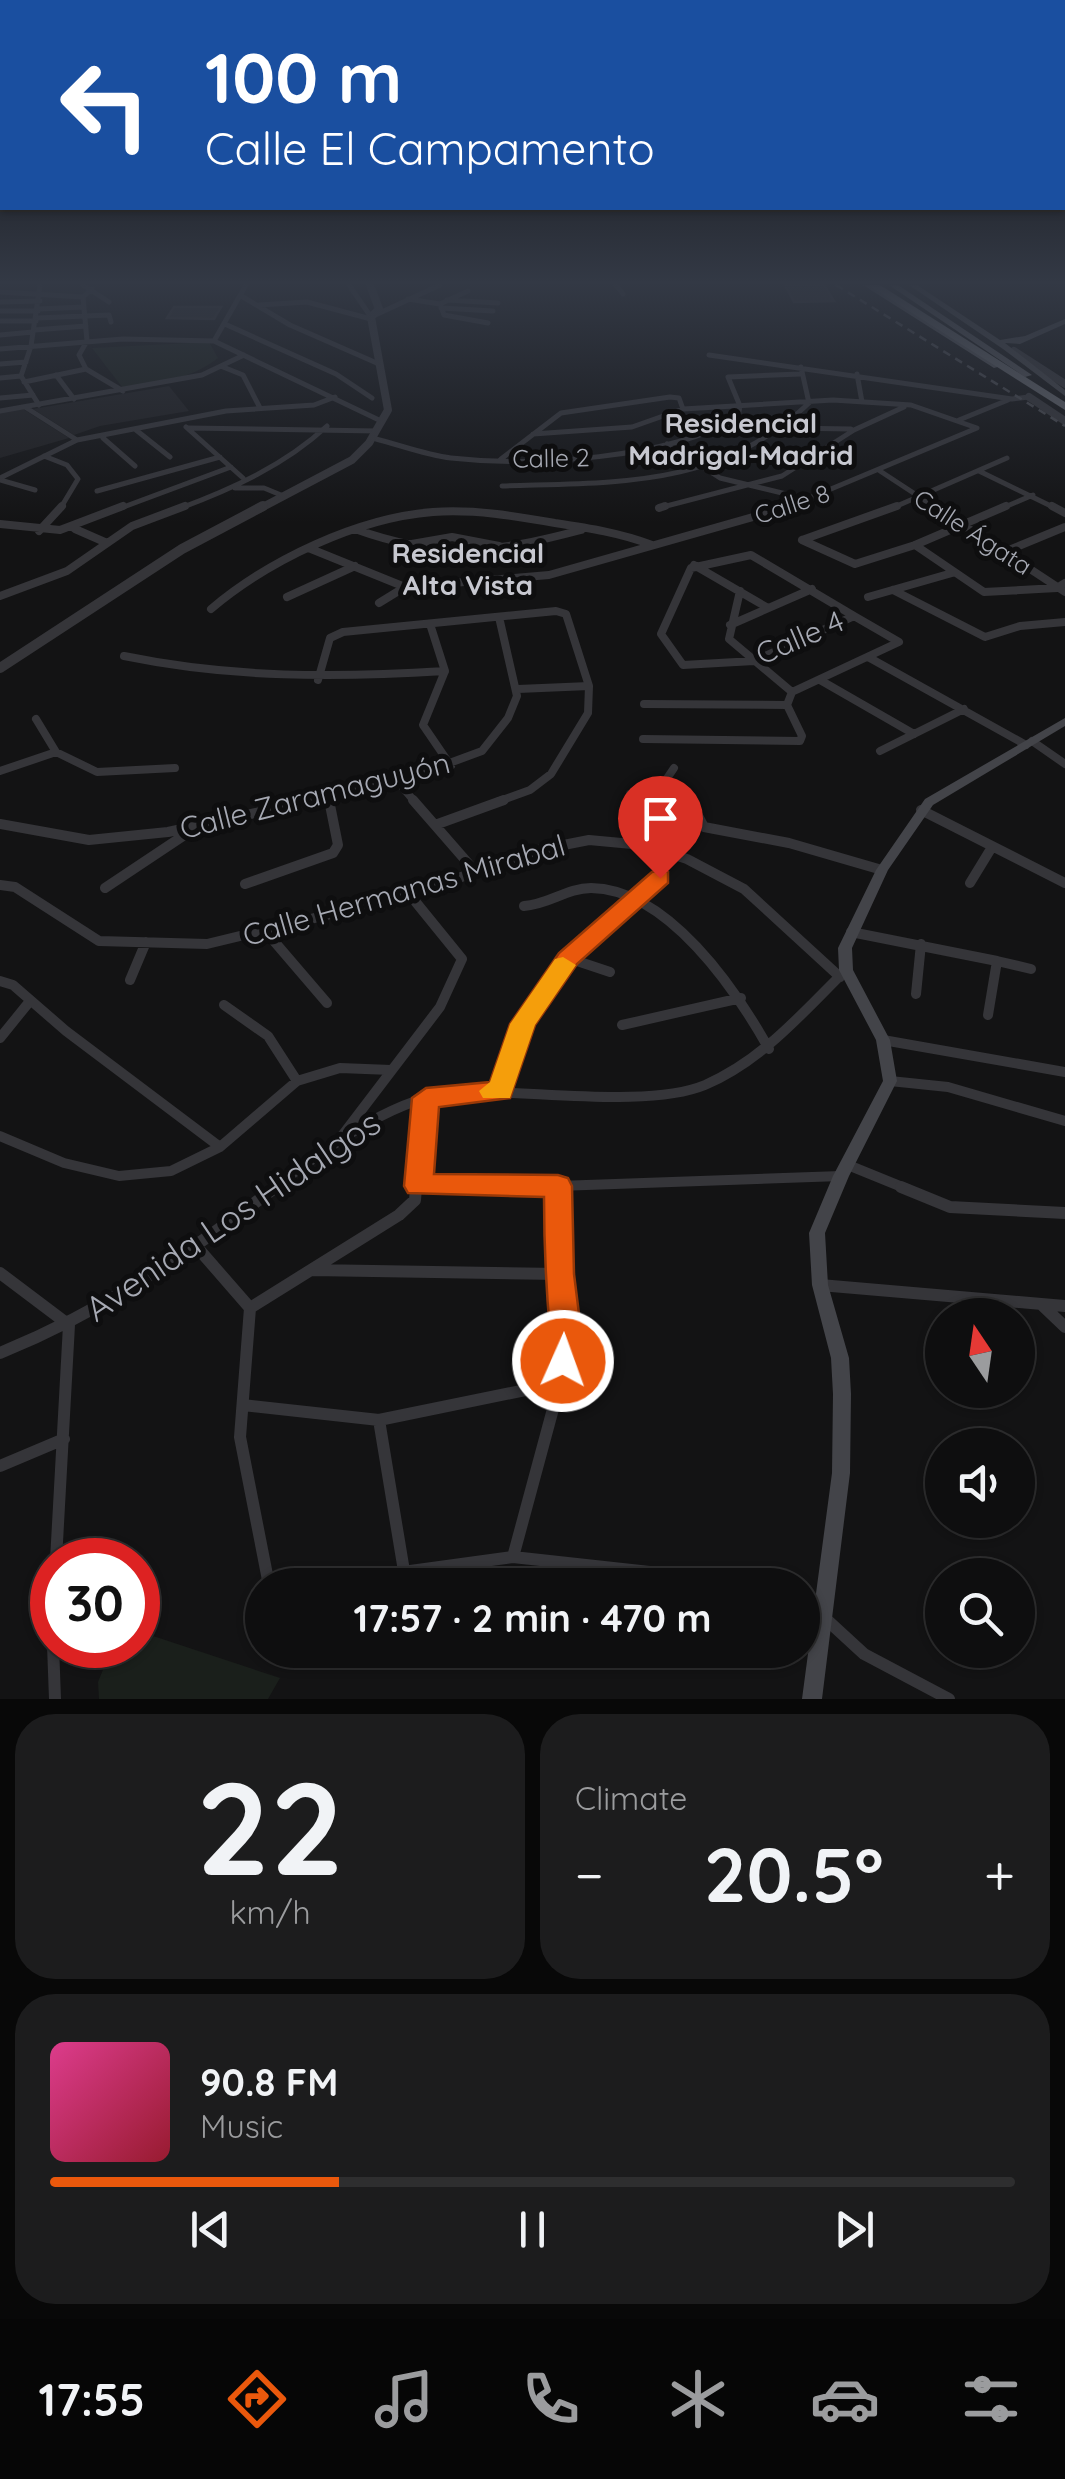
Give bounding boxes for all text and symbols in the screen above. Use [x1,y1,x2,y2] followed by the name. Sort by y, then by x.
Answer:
[205,33,402,121] text: 100 m
[40,40,170,170] icon: left
[205,120,655,176] text: Calle El Campamento
[628,405,854,472] district label: Residencial Madrigal-Madrid
[512,441,590,474] street label: Calle 2
[750,477,833,530] street label: Calle 8
[909,482,1038,581] street label: Calle Ágata
[392,535,544,602] district label: Residencial Alta Vista
[750,602,849,673] street label: Calle 4
[176,743,454,847] street label: Calle Zaramaguyón
[618,776,703,879] pin
[633,791,688,846] icon: arrive
[238,826,569,954] street label: Calle Hermanas Mirabal
[76,1100,388,1330] street label: Avenida Los Hidalgos
[925,1298,1035,1408] north arrow
[925,1298,1035,1668] map controls
[511,1309,615,1413] position arrow
[925,1428,1035,1538] button: sound
[30,1538,160,1668] speed limit sign: 30
[925,1558,1035,1668] button: search
[353,1594,712,1642] text: 17:57 · 2 min · 470 m
[196,1745,344,1908] text: 22
[575,1778,687,1818] text: Climate
[704,1827,884,1921] text: 20.5°
[575,1840,604,1909] text: −
[984,1840,1015,1909] text: +
[229,1892,311,1932] text: km/h
[200,2058,338,2106] text: 90.8 FM
[200,2106,283,2146] text: Music
[183,2202,238,2257] icon: previous
[505,2202,560,2257] icon: pause
[827,2202,882,2257] icon: next
[222,2364,292,2434] icon: directions
[369,2364,439,2434] icon: music
[516,2364,586,2434] icon: phone
[663,2364,733,2434] icon: climate
[810,2364,880,2434] icon: car
[956,2364,1026,2434] icon: filters
[38,2371,145,2427] text: 17:55

